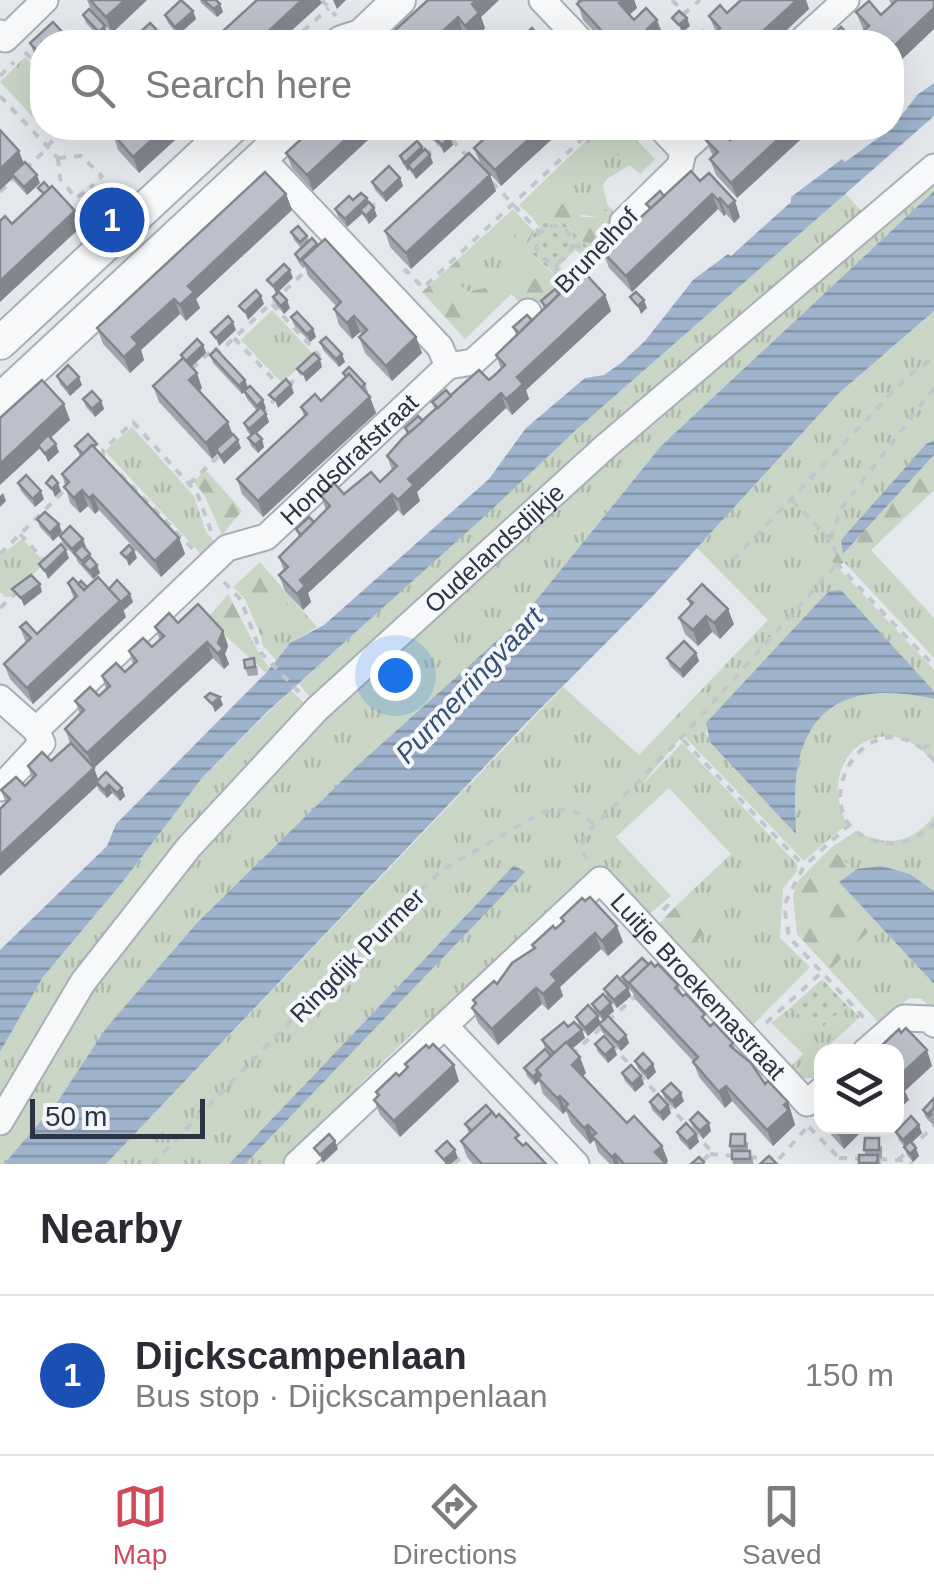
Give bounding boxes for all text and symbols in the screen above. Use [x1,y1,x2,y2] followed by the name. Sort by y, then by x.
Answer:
[30,30,904,140] search box
[65,58,120,113] icon: search
[145,64,352,106] text: Search here
[80,182,144,258] pin: 1
[549,202,643,298] street label: Brunelhof
[274,388,423,530] street label: Hondsdrafstraat
[419,478,569,618] street label: Oudelandsdijkje
[390,600,550,769] water label: Purmerringvaart
[370,650,421,701] your location
[284,882,430,1028] street label: Ringdijk Purmer
[605,887,791,1085] street label: Luitje Broekemastraat
[814,1044,904,1134] map controls
[814,1044,904,1134] button: layers
[30,1094,205,1138] scale bar
[45,1101,107,1132] text: 50 m
[40,1205,182,1252] text: Nearby
[135,1335,467,1377] text: Dijckscampenlaan
[64,1357,81,1393] text: 1
[805,1357,894,1393] text: 150 m
[135,1378,548,1414] text: Bus stop · Dijckscampenlaan
[113,1479,168,1571] tab: Map
[393,1479,517,1571] tab: Directions
[742,1479,821,1571] tab: Saved

